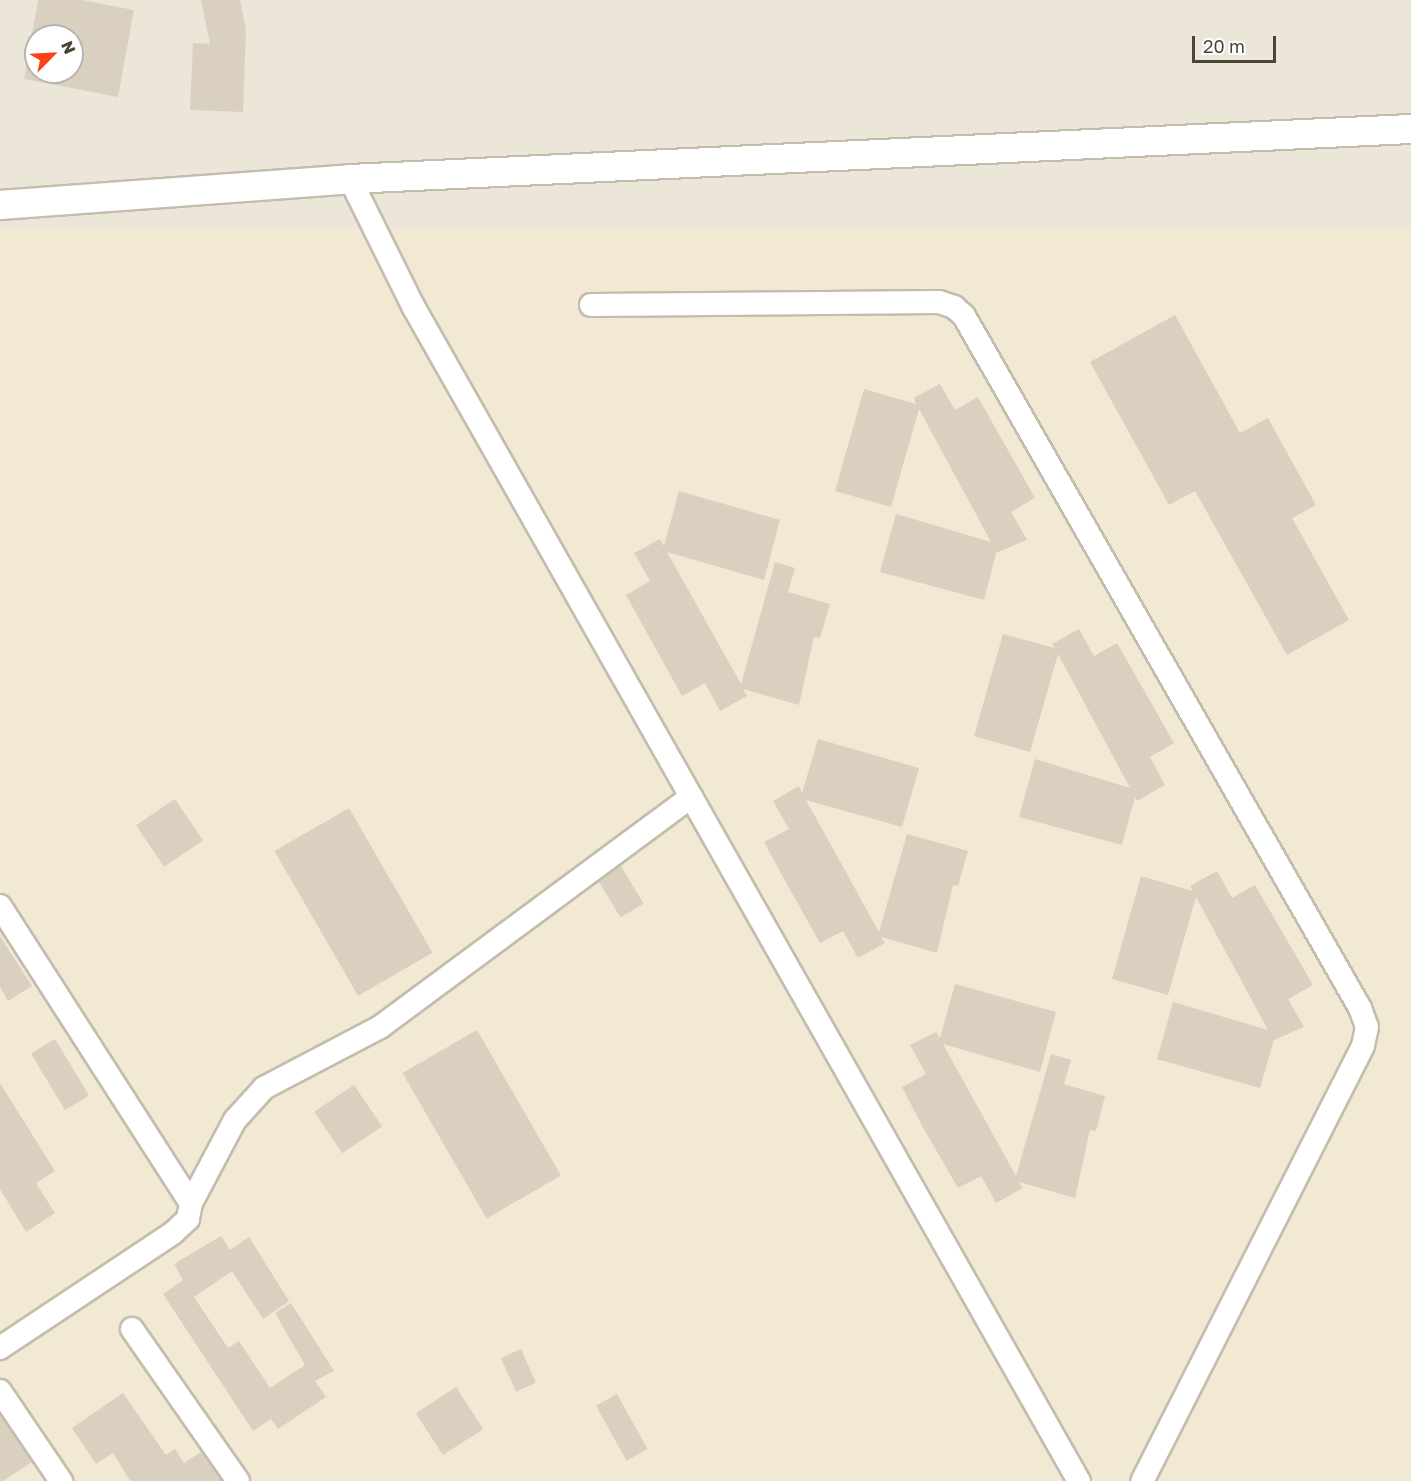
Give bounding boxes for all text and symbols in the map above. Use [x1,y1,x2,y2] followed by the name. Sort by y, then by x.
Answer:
[24,24,84,84] north arrow
[1195,24,1279,62] scale bar
[1203,35,1245,57] text: 20 m
[57,38,80,57] text: N

